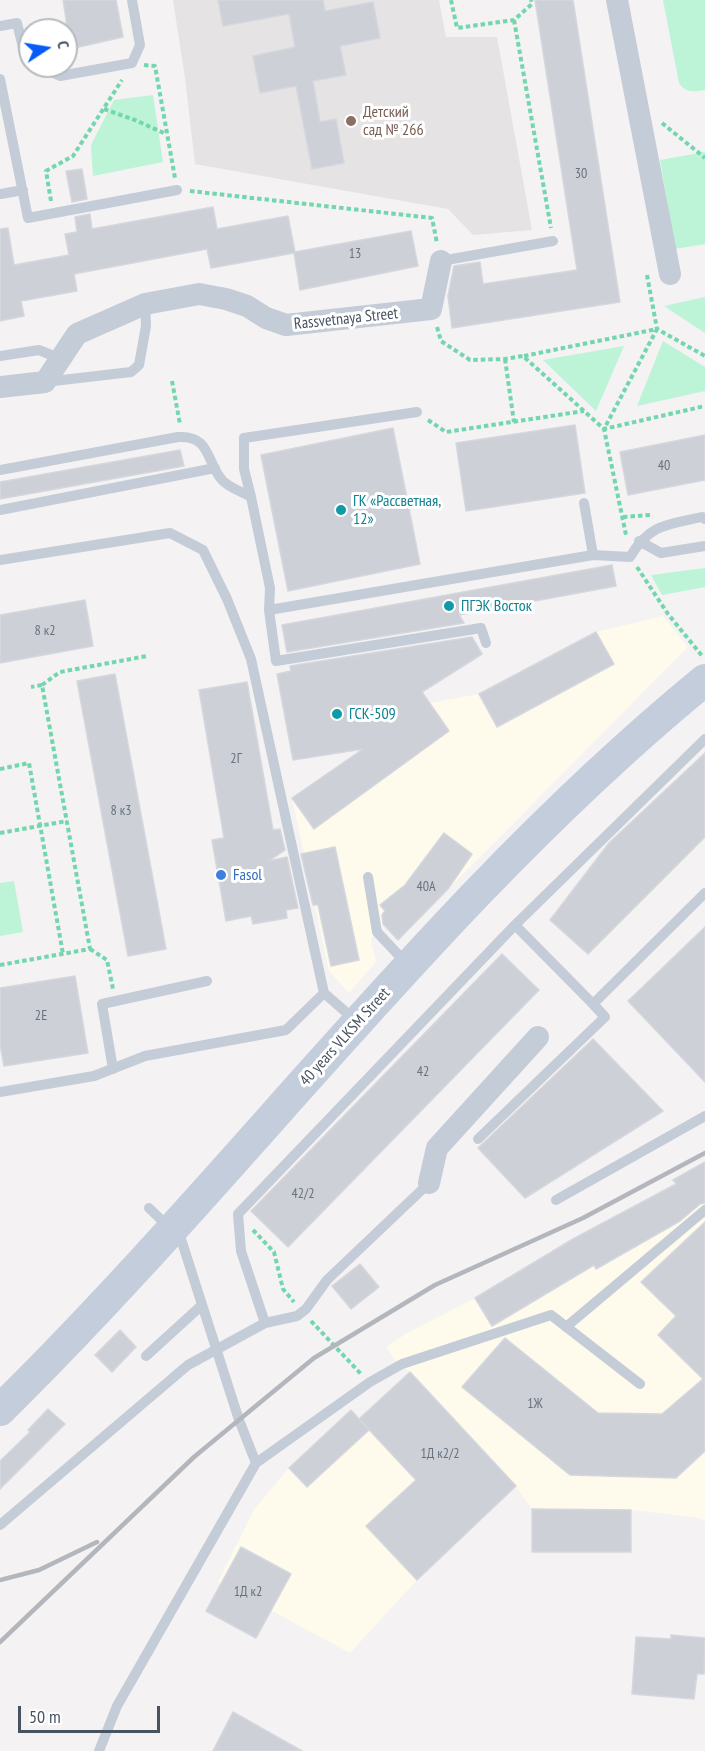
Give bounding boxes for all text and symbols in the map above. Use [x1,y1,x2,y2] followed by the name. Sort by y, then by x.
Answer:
[18,18,78,78] north arrow
[53,39,74,50] text: С
[363,102,424,140] place label: Детский сад № 266
[344,114,358,128] marker: Детский сад № 266
[575,166,587,182] house number: 30
[349,246,361,262] house number: 13
[293,304,399,334] street label: Rassvetnaya Street
[658,458,670,474] house number: 40
[353,491,441,529] place label: ГК «Рассветная, 12»
[334,503,348,517] marker: ГК «Рассветная, 12»
[461,596,532,616] place label: ПГЭК Восток
[442,599,456,613] marker: ПГЭК Восток
[35,623,55,639] house number: 8 к2
[349,704,396,724] place label: ГСК-509
[330,707,344,721] marker: ГСК-509
[230,751,242,767] house number: 2Г
[111,803,131,819] house number: 8 к3
[233,865,262,885] place label: Fasol
[214,868,228,882] marker: Fasol
[416,879,436,895] house number: 40А
[296,984,394,1090] street label: 40 years VLKSM Street
[35,1008,47,1024] house number: 2Е
[417,1064,429,1080] house number: 42
[291,1186,315,1202] house number: 42/2
[527,1396,543,1412] house number: 1Ж
[420,1446,460,1462] house number: 1Д к2/2
[234,1584,262,1600] house number: 1Д к2
[21,1694,164,1732] scale bar
[29,1705,61,1728] text: 50 m

